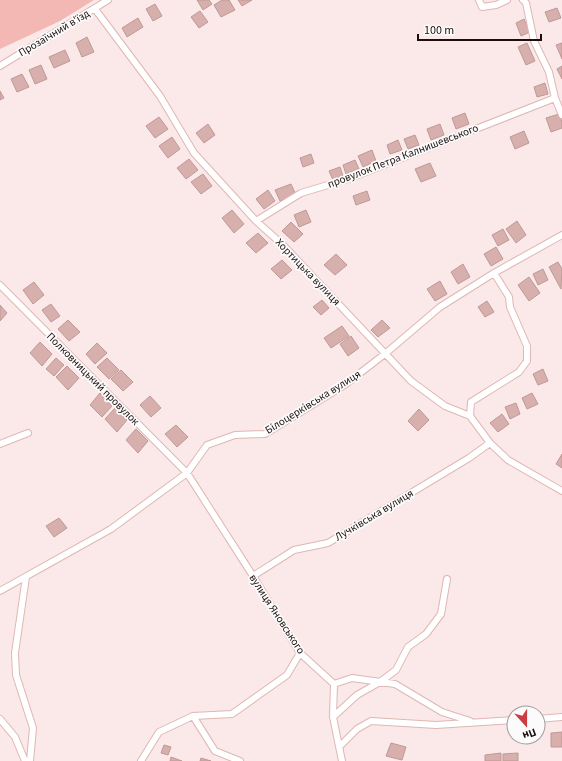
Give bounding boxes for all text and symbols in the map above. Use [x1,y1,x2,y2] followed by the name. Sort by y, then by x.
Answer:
[16,6,93,60] street label: Прозаїчний в'їзд
[418,16,541,42] scale bar
[424,22,454,39] text: 100 m
[325,120,481,192] street label: провулок Петра Калнишевського
[272,235,344,309] street label: Хортицька вулиця
[43,329,143,429] street label: Полковницький провулок
[262,366,364,438] street label: Білоцерківська вулиця
[332,486,416,544] street label: Лучківська вулиця
[246,571,308,657] street label: вулиця Яновського
[506,705,546,745] north arrow
[520,724,538,743] text: Пн

